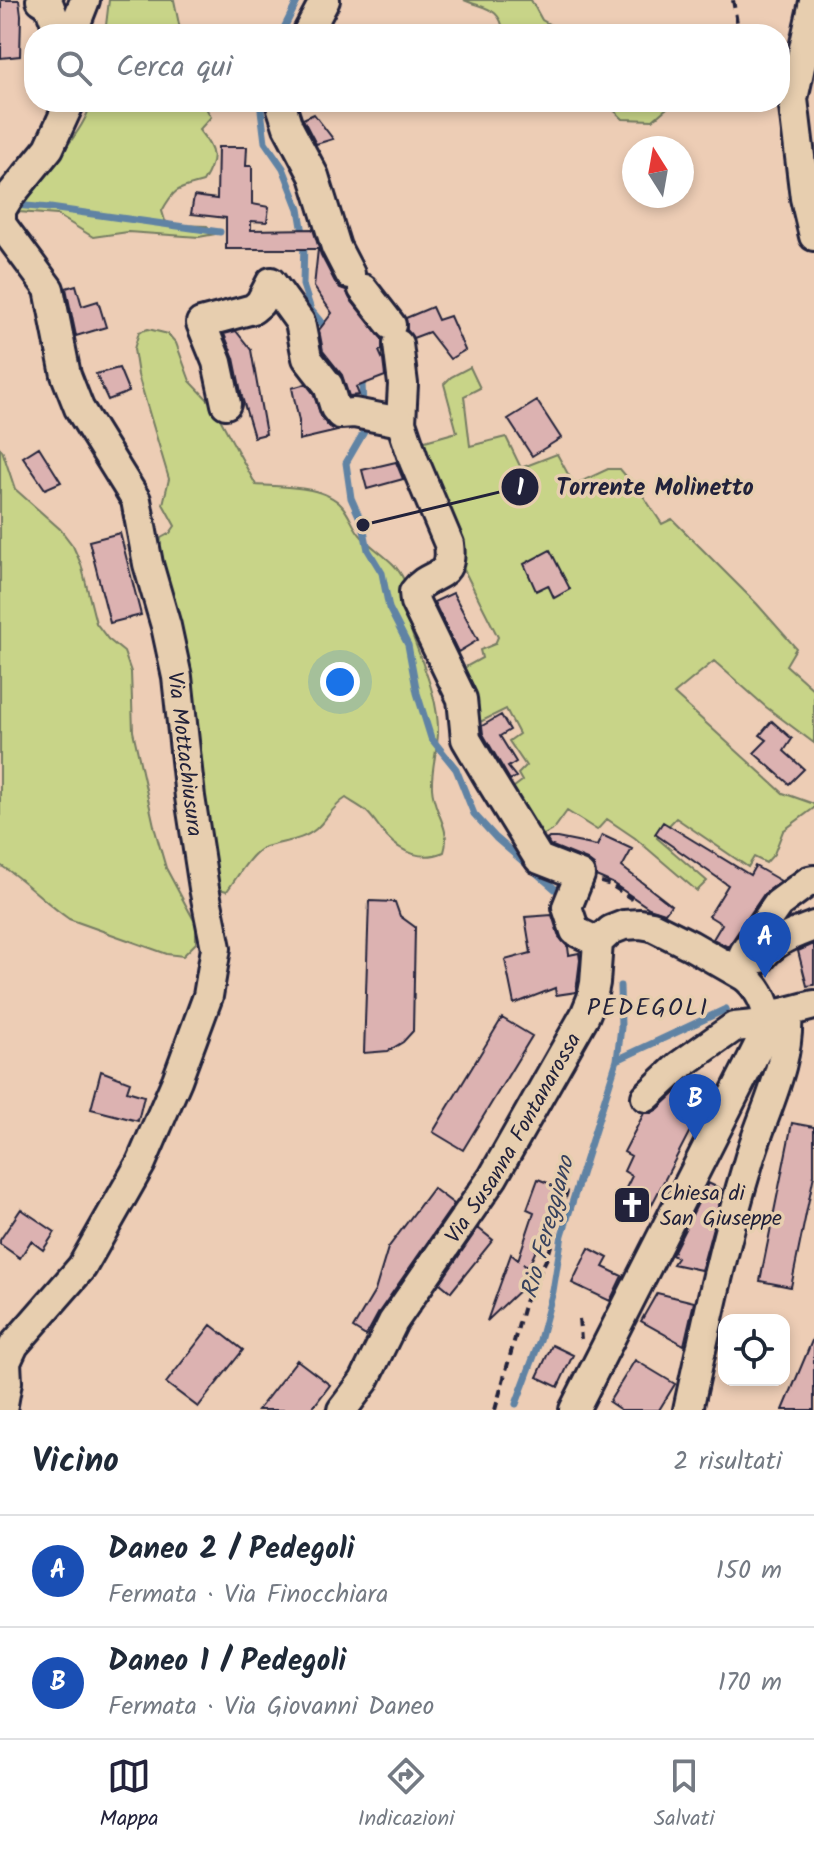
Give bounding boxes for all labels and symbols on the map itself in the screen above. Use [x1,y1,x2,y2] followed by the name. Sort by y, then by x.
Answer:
[622,136,694,208] north arrow
[500,463,769,511] callout: Torrente Molinetto
[516,469,524,508] text: 1
[556,469,754,508] text: Torrente Molinetto
[320,662,360,702] your location
[156,670,211,839] street label: Via Mottachiusura
[739,912,791,978] pin: A
[587,989,709,1028] district label: PEDEGOLI
[437,1027,592,1252] street label: Via Susanna Fontanarossa
[669,1074,721,1140] pin: B
[511,1150,587,1303] water label: Rio Fereggiano
[660,1177,782,1237] place label: Chiesa di San Giuseppe
[611,1184,653,1226] church icon: Chiesa di San Giuseppe

